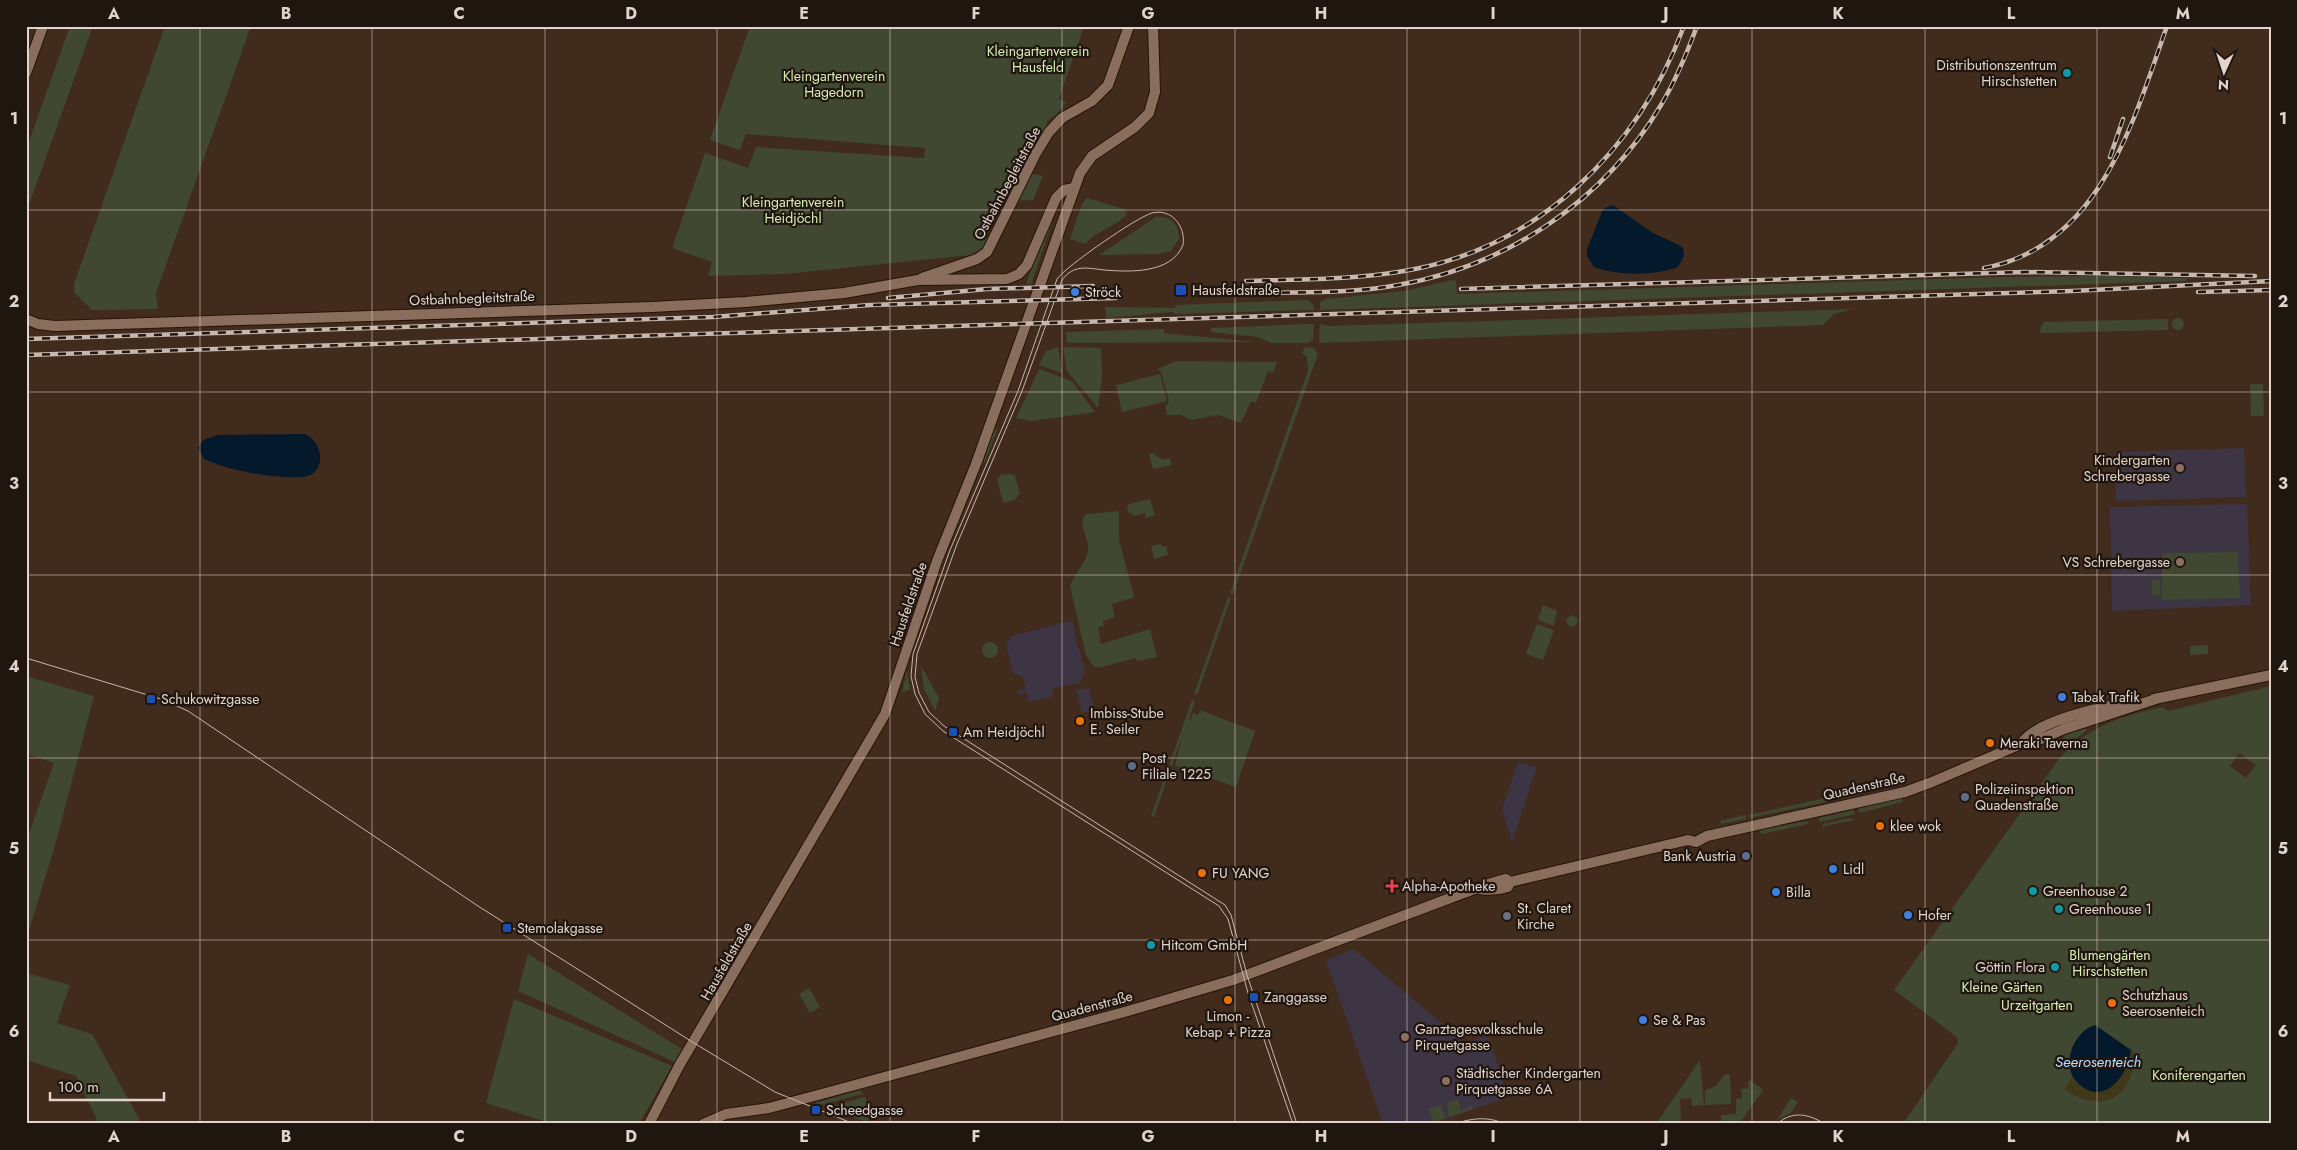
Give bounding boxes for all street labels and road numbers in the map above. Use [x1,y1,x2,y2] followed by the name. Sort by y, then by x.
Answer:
[969,123,1045,243] street label: Ostbahnbegleitstraße
[409,286,535,310] street label: Ostbahnbegleitstraße
[884,559,932,649] street label: Hausfeldstraße
[1821,767,1907,805] street label: Quadenstraße
[695,918,757,1004] street label: Hausfeldstraße
[1049,986,1135,1026] street label: Quadenstraße

